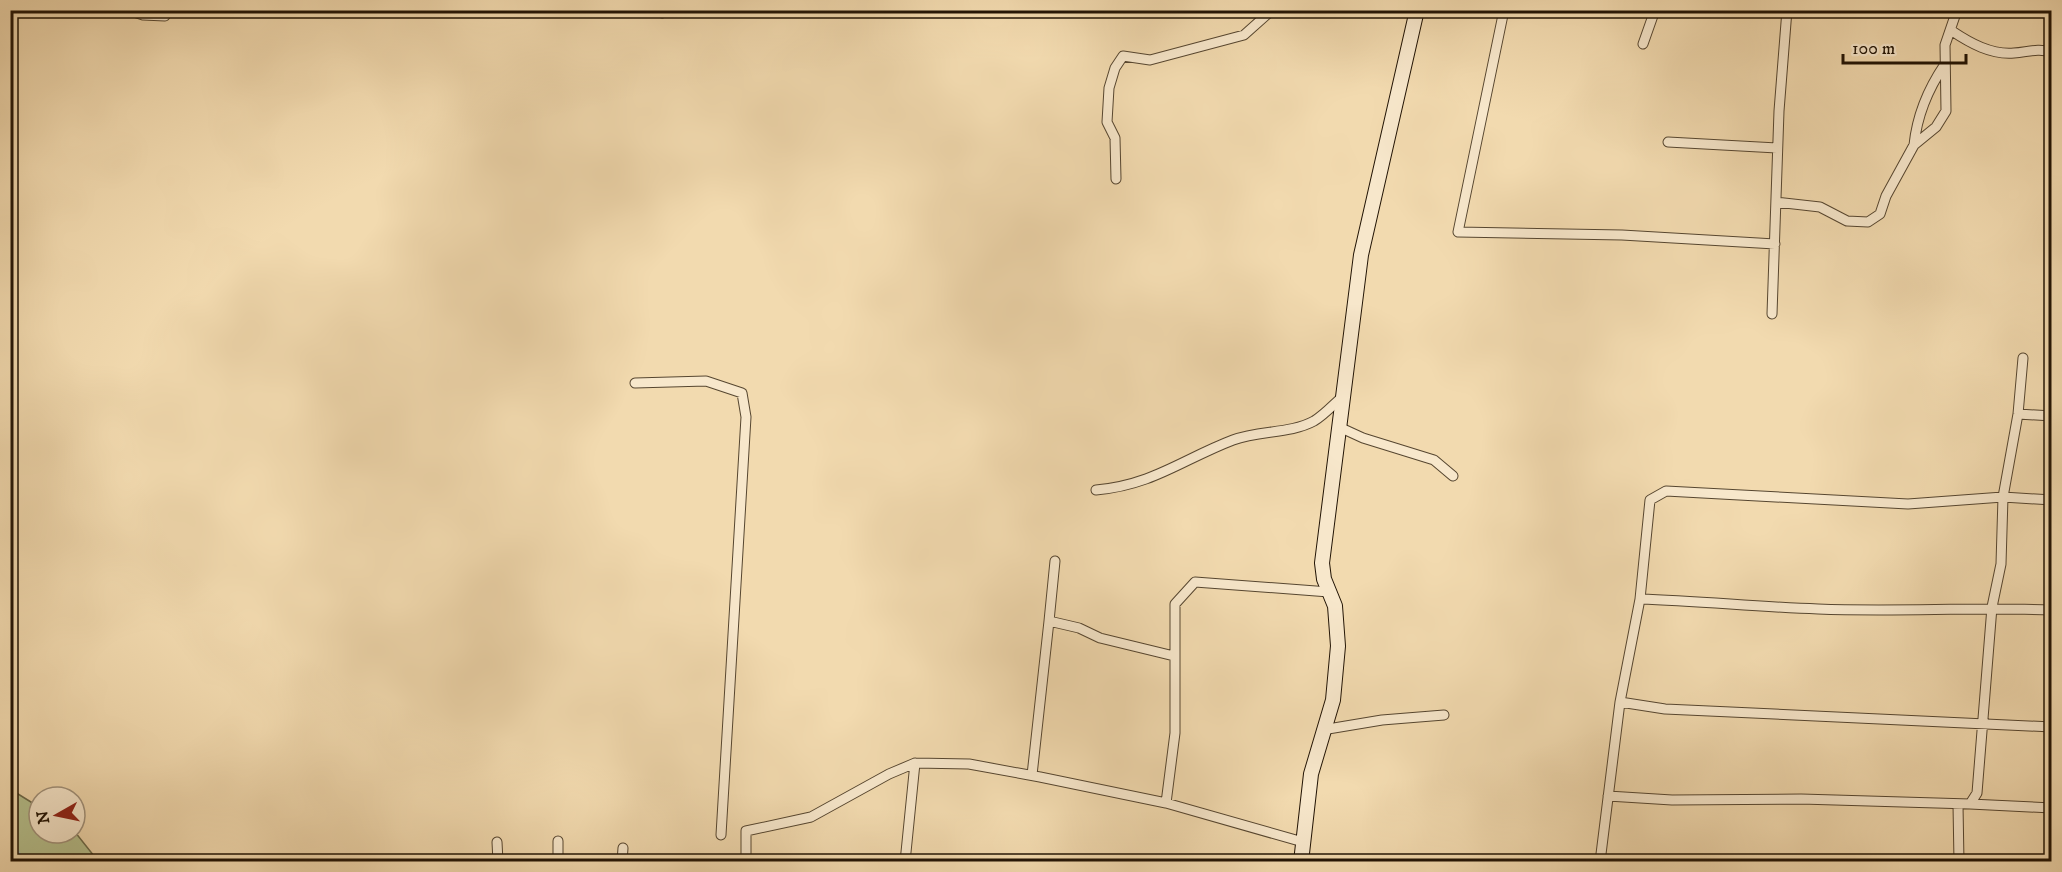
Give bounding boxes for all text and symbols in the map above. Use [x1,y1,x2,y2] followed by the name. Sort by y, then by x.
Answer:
[1843,27,1966,65] scale bar
[1852,38,1895,60] text: 100 m
[27,785,87,845] north arrow
[32,809,54,825] text: N

